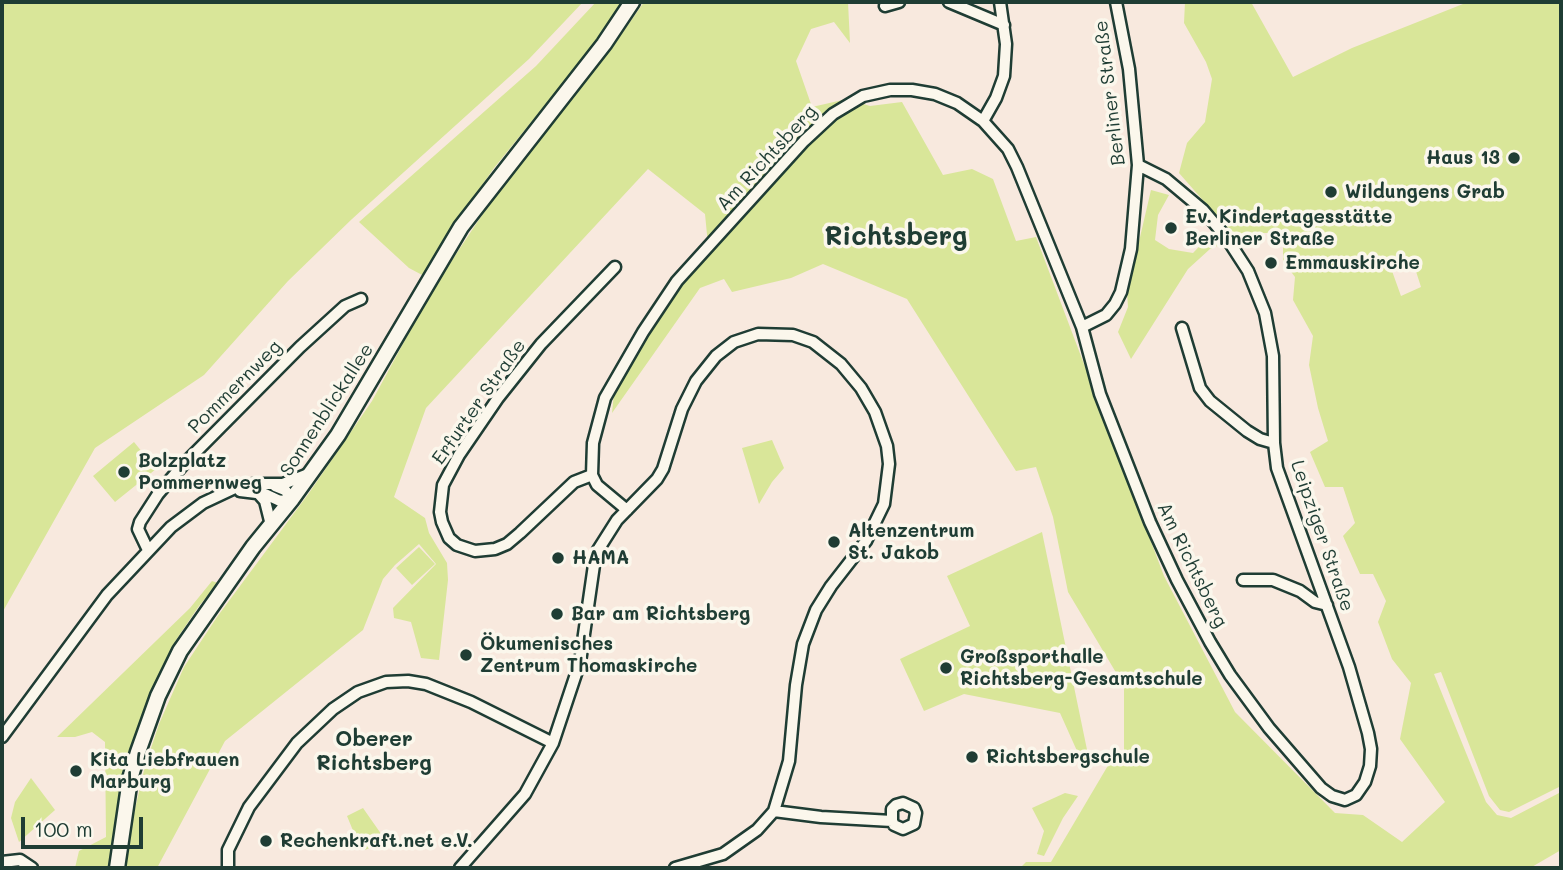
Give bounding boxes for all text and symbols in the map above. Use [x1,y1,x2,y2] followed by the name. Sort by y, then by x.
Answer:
[1090,19,1130,167] street label: Berliner Straße
[712,100,822,216] street label: Am Richtsberg
[1426,147,1500,169] place label: Haus 13
[1506,150,1522,166] marker: Haus 13
[1345,181,1505,203] place label: Wildungens Grab
[1323,184,1339,200] marker: Wildungens Grab
[1185,206,1392,250] place label: Ev. Kindertagesstätte Berliner Straße
[1163,220,1179,236] marker: Ev. Kindertagesstätte Berliner Straße
[824,221,968,253] district label: Richtsberg
[1285,252,1420,274] place label: Emmauskirche
[1263,255,1279,271] marker: Emmauskirche
[427,335,531,469] street label: Erfurter Straße
[184,336,286,438] street label: Pommernweg
[275,339,379,481] street label: Sonnenblickallee
[138,450,262,494] place label: Bolzplatz Pommernweg
[1285,457,1359,615] street label: Leipziger Straße
[116,464,132,480] marker: Bolzplatz Pommernweg
[1152,499,1232,631] street label: Am Richtsberg
[848,520,974,564] place label: Altenzentrum St. Jakob
[826,534,842,550] marker: Altenzentrum St. Jakob
[572,547,629,569] place label: HAMA
[550,550,566,566] marker: HAMA
[571,603,750,625] place label: Bar am Richtsberg
[549,606,565,622] marker: Bar am Richtsberg
[480,633,697,677] place label: Ökumenisches Zentrum Thomaskirche
[960,646,1203,690] place label: Großsporthalle Richtsberg-Gesamtschule
[458,647,474,663] marker: Ökumenisches Zentrum Thomaskirche
[938,660,954,676] marker: Großsporthalle Richtsberg-Gesamtschule
[316,727,432,777] district label: Oberer Richtsberg
[986,746,1150,768] place label: Richtsbergschule
[90,749,240,793] place label: Kita Liebfrauen Marburg
[964,749,980,765] marker: Richtsbergschule
[68,763,84,779] marker: Kita Liebfrauen Marburg
[24,804,147,848] scale bar
[34,815,93,842] text: 100 m
[280,830,473,852] place label: Rechenkraft.net e.V.
[258,833,274,849] marker: Rechenkraft.net e.V.

